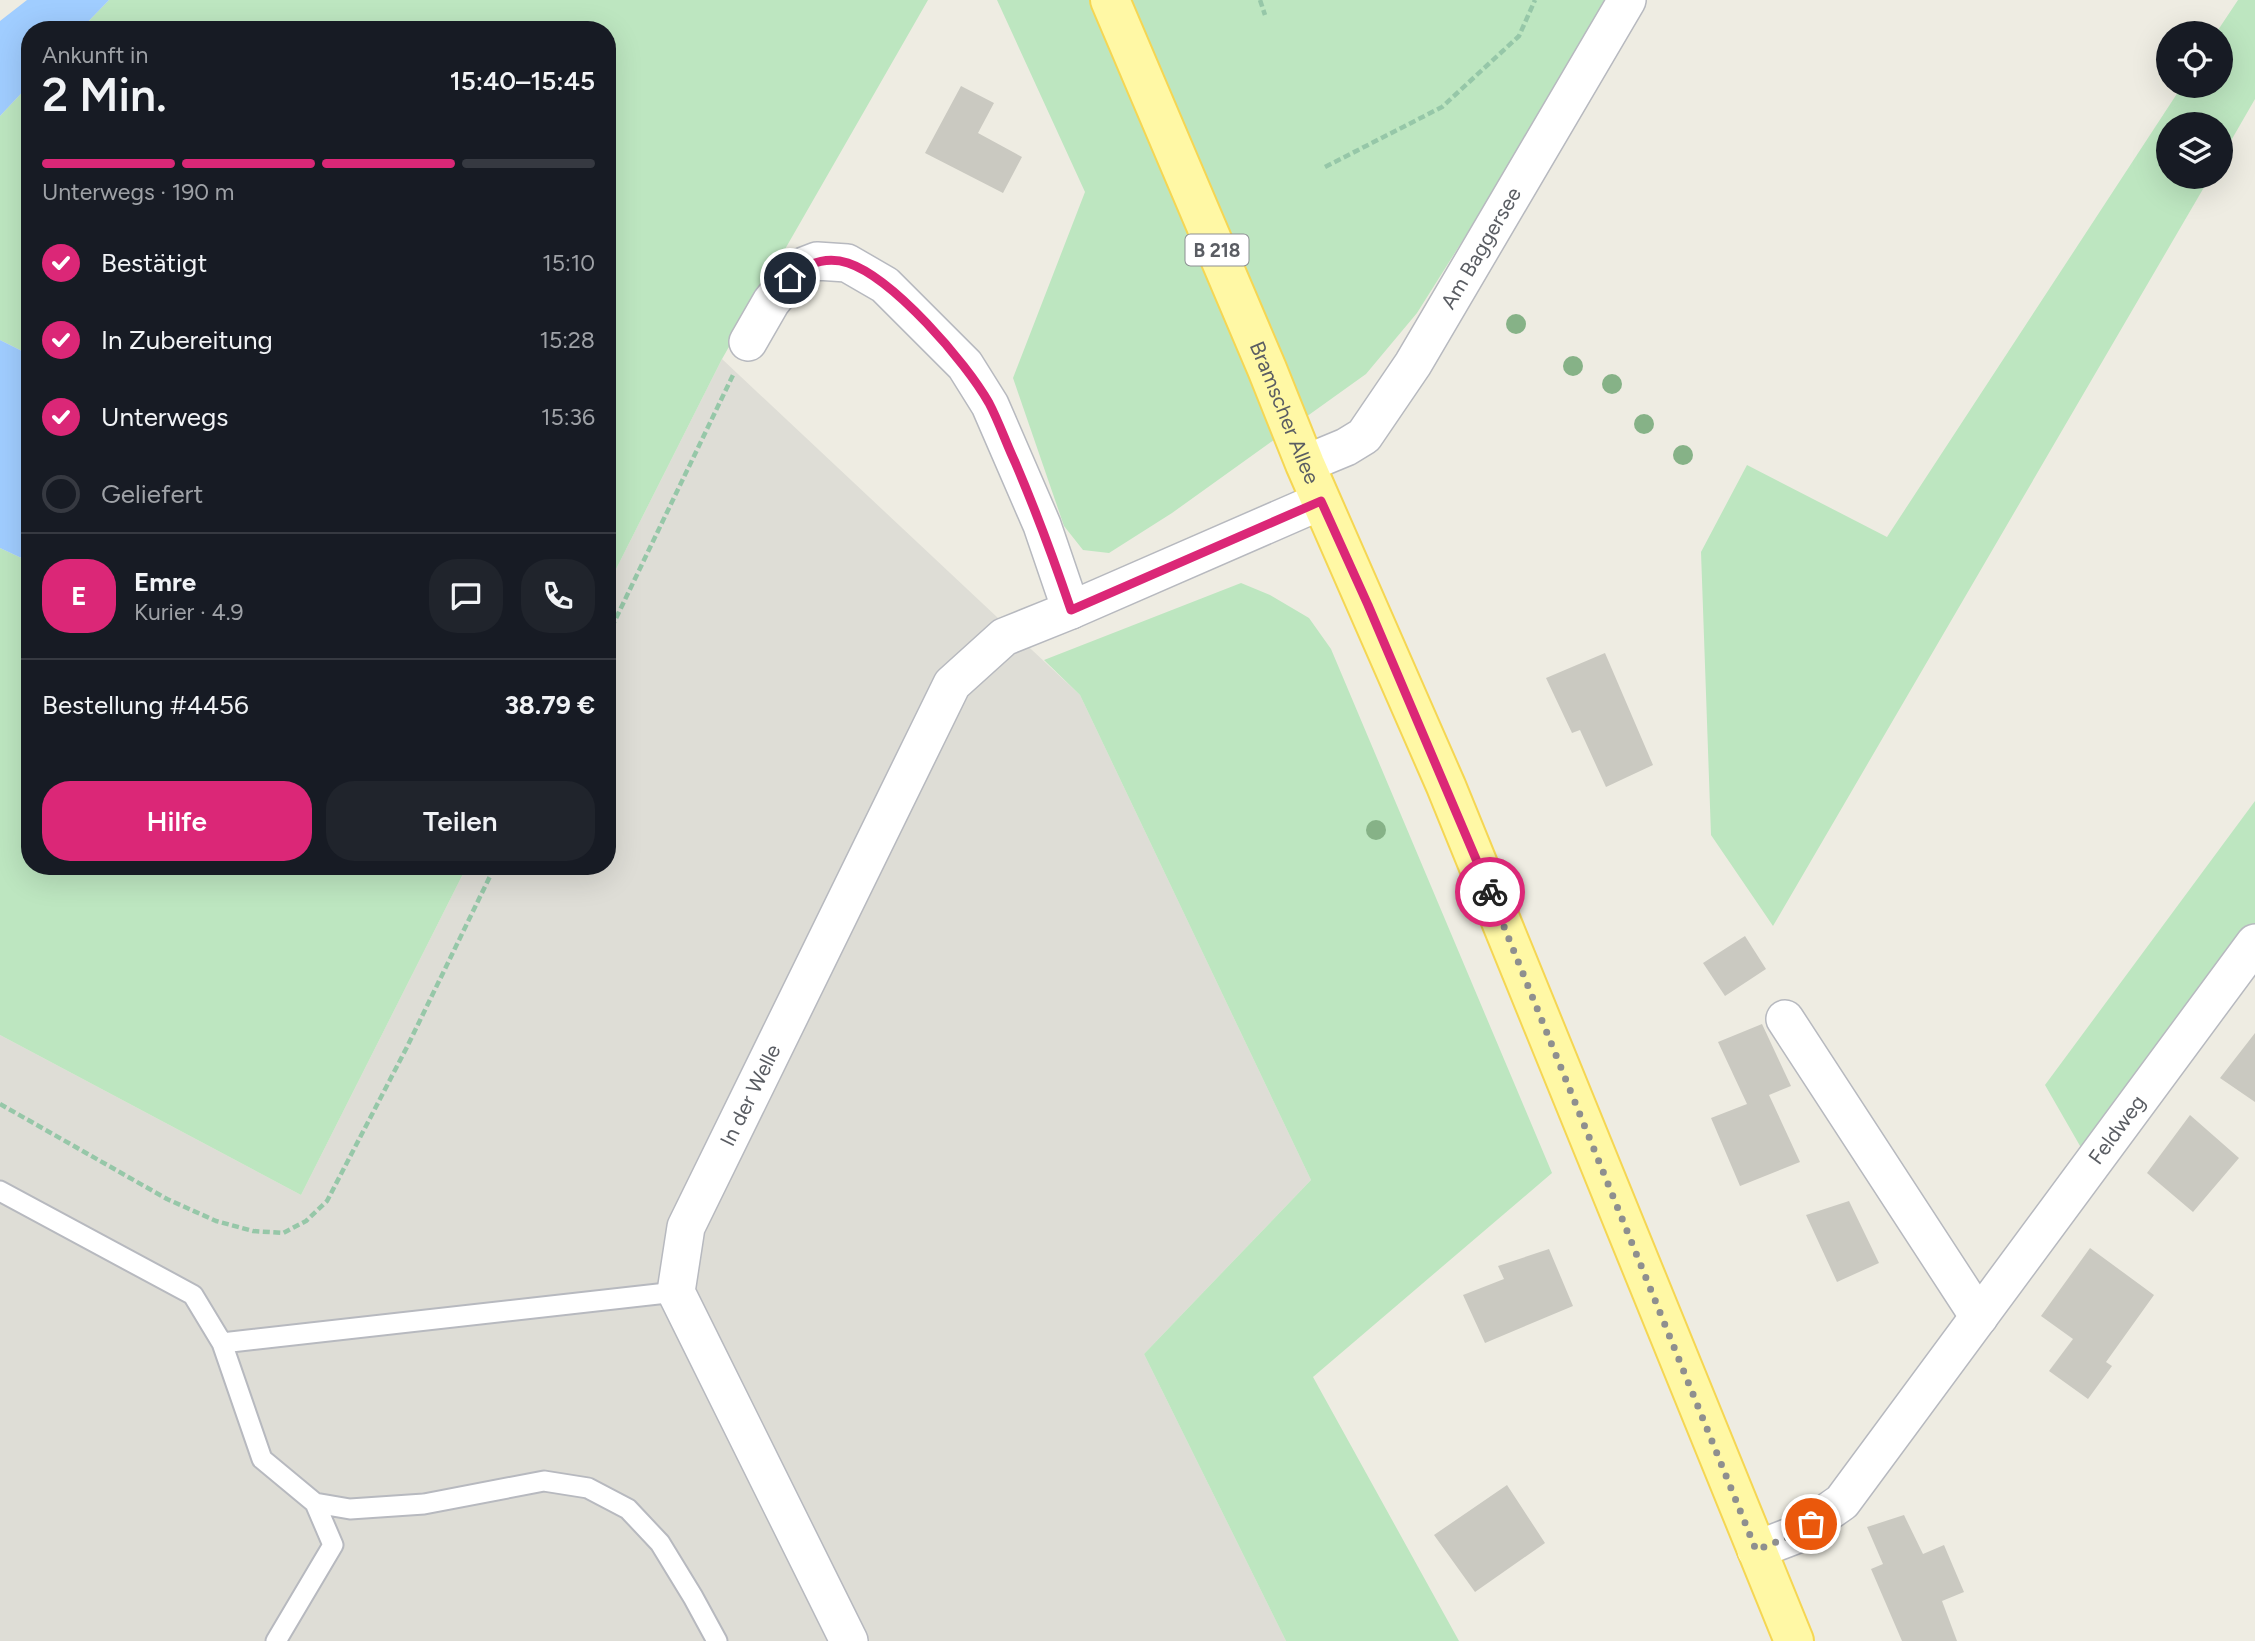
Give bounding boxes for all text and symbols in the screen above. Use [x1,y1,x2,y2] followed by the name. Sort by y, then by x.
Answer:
[2156,21,2233,189] map controls
[2156,21,2233,98] button: locate
[42,41,148,69] text: Ankunft in
[450,65,595,97] text: 15:40–15:45
[42,67,167,123] text: 2 Min.
[2156,112,2233,189] button: layers
[42,178,234,206] text: Unterwegs · 190 m
[1435,183,1526,313] street label: Am Baggersee
[1186,234,1248,266] road number: B 218
[42,244,80,282] icon: check
[101,247,207,279] text: Bestätigt
[760,248,820,308] pin
[542,249,595,277] text: 15:10
[771,259,809,297] icon: home
[42,321,80,359] icon: check
[101,324,273,356] text: In Zubereitung
[539,326,595,354] text: 15:28
[1245,337,1325,488] street label: Bramscher Allee
[42,398,80,436] icon: check
[101,401,228,433] text: Unterwegs
[541,403,595,431] text: 15:36
[101,478,203,510] text: Geliefert
[429,559,503,633] button: chat
[521,559,595,633] button: phone
[134,566,196,598] text: Emre
[71,580,87,612] text: E
[134,598,244,626] text: Kurier · 4.9
[42,689,249,721] text: Bestellung #4456
[504,689,595,721] text: 38.79 €
[42,781,312,861] button: Hilfe
[326,781,595,861] button: Teilen
[1455,857,1525,927] courier
[1471,873,1509,911] icon: bike
[715,1040,786,1150] street label: In der Welle
[2083,1090,2150,1169] street label: Feldweg
[1781,1494,1841,1554] pin
[1792,1505,1830,1543] icon: bag

